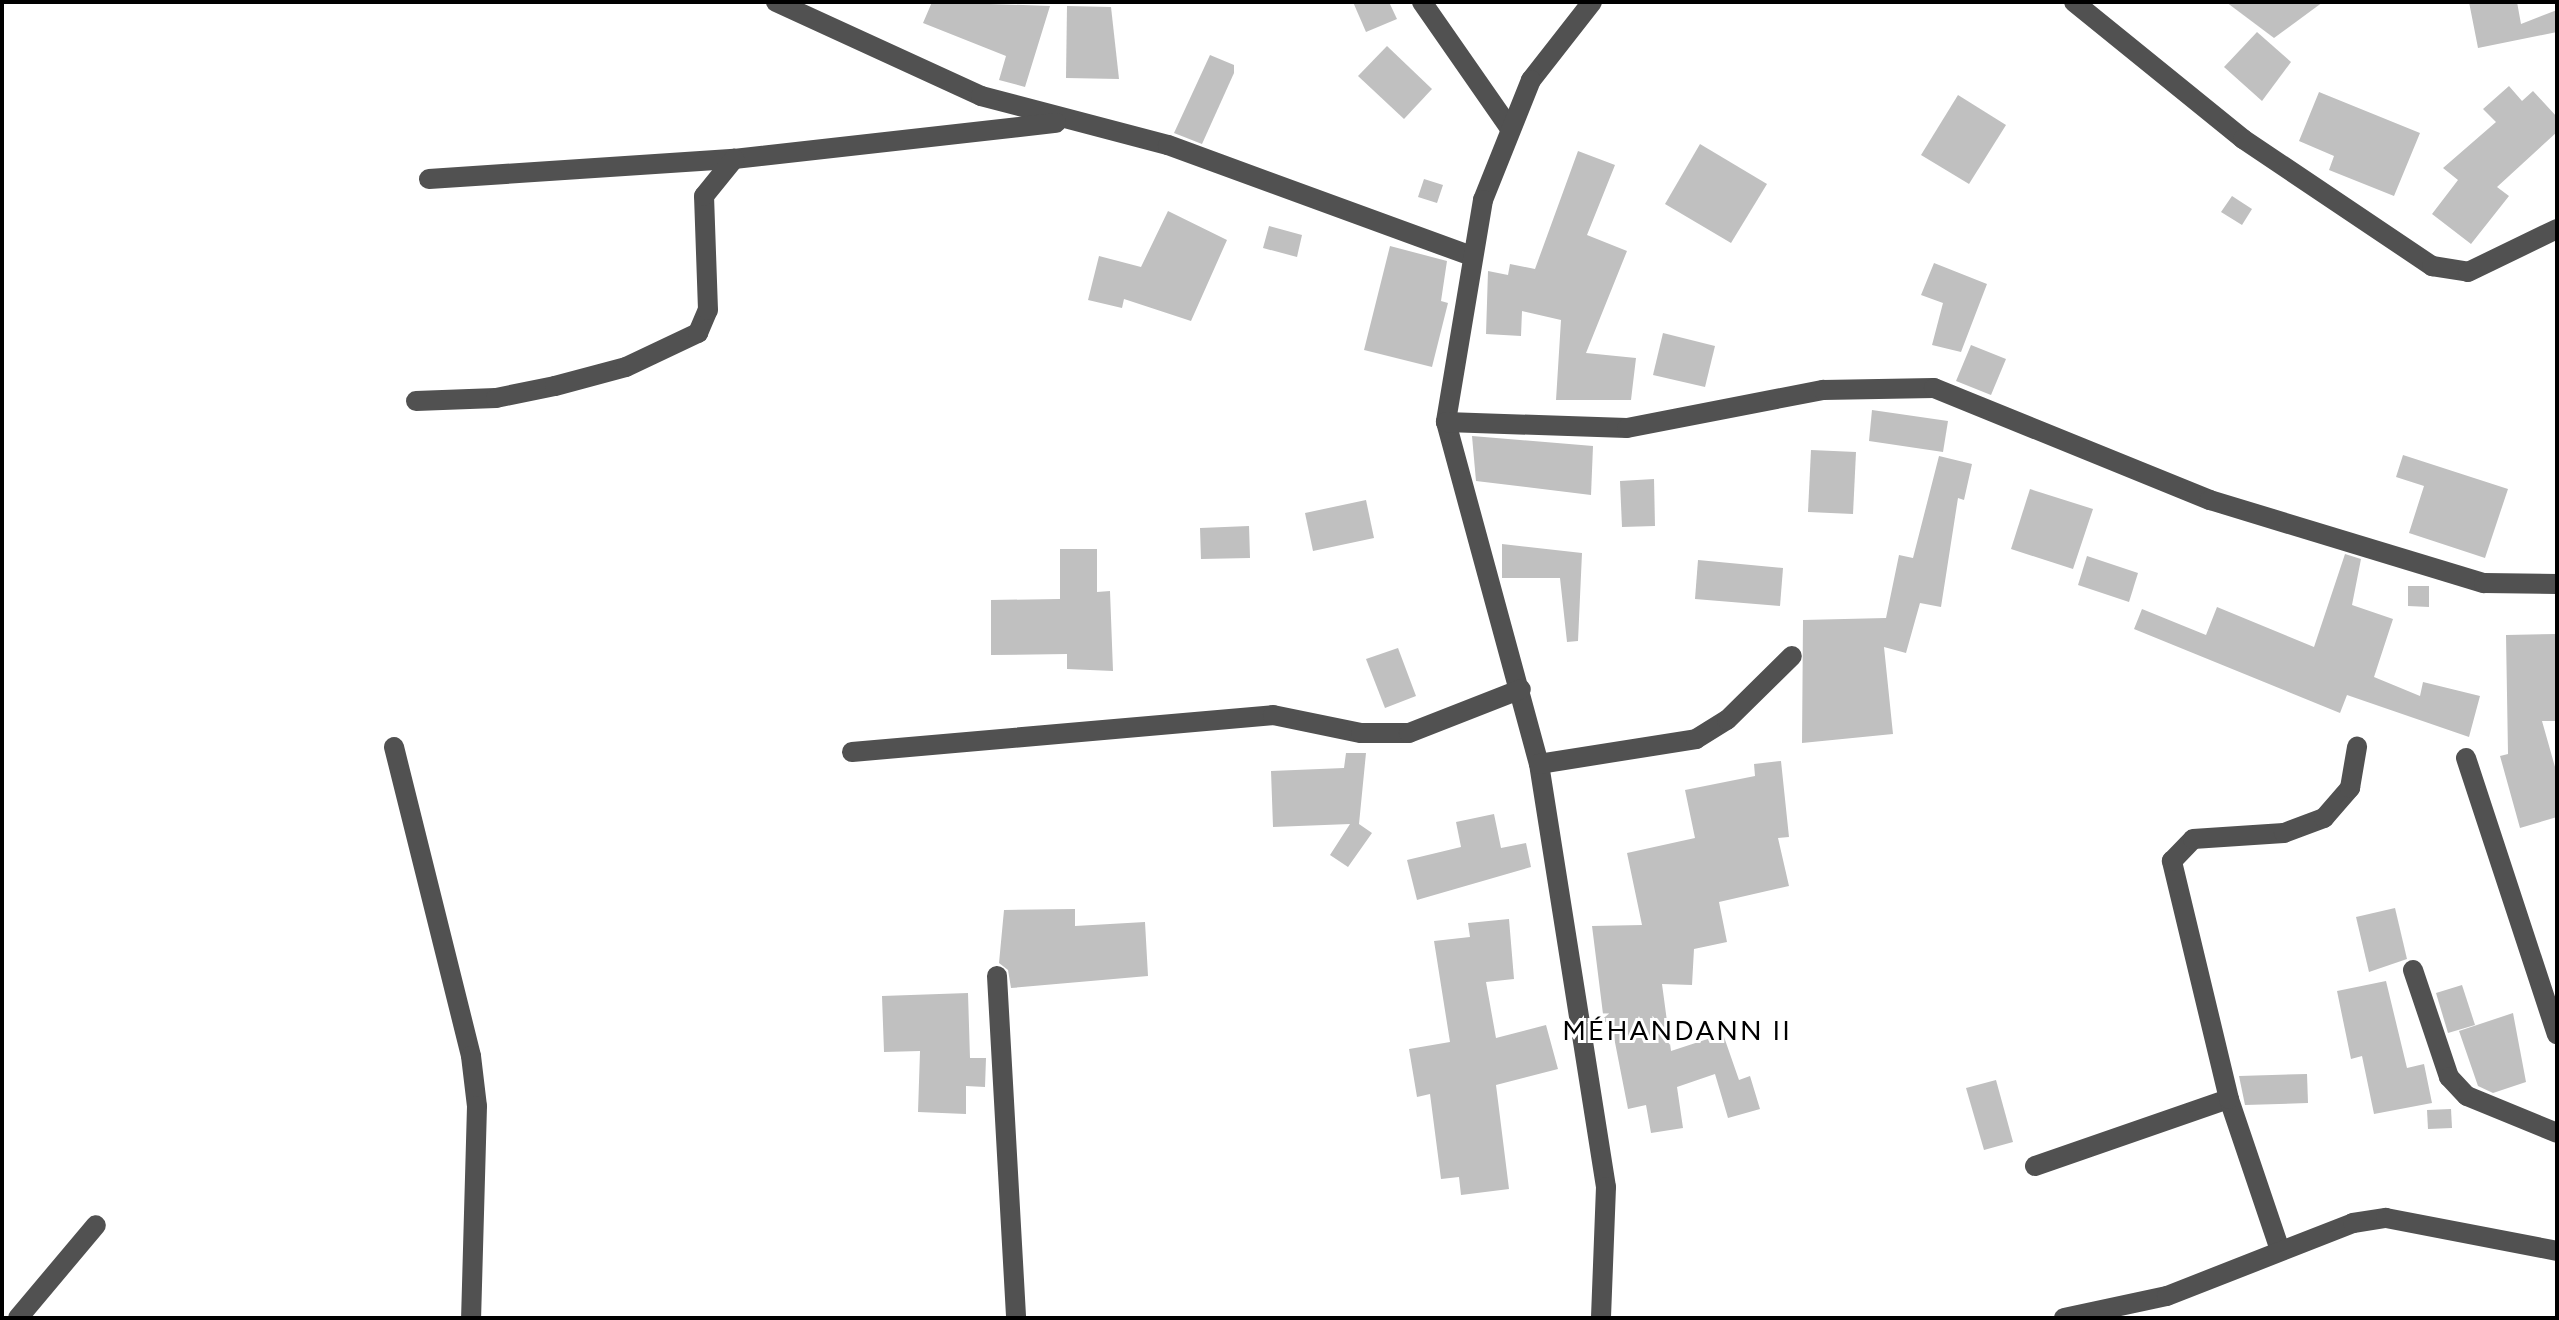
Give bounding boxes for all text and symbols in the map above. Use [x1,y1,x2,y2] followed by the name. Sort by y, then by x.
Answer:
[1562,1013,1792,1047] district label: MÉHANDANN II

